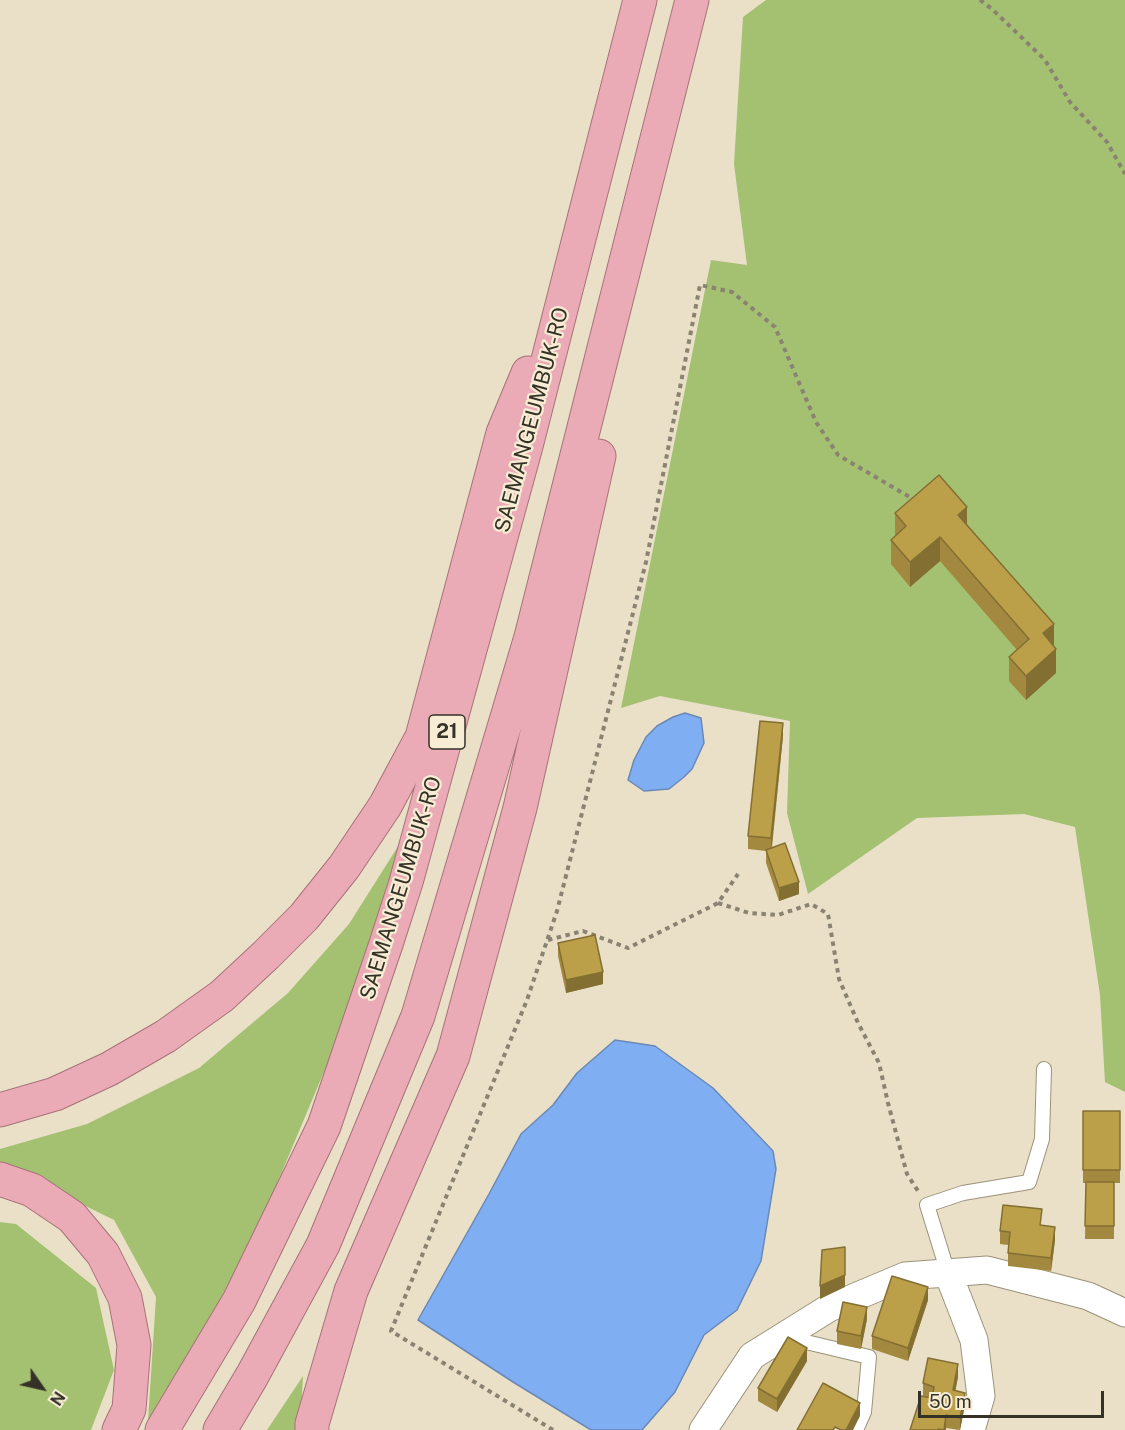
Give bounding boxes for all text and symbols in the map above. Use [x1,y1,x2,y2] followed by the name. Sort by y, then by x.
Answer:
[490,305,574,535] street label: SAEMANGEUMBUK-RO
[429,715,465,749] road number: 21
[355,773,447,1003] street label: SAEMANGEUMBUK-RO
[12,1358,72,1418] north arrow
[921,1379,1107,1417] scale bar
[46,1388,69,1409] text: N
[929,1391,972,1412] text: 50 m

